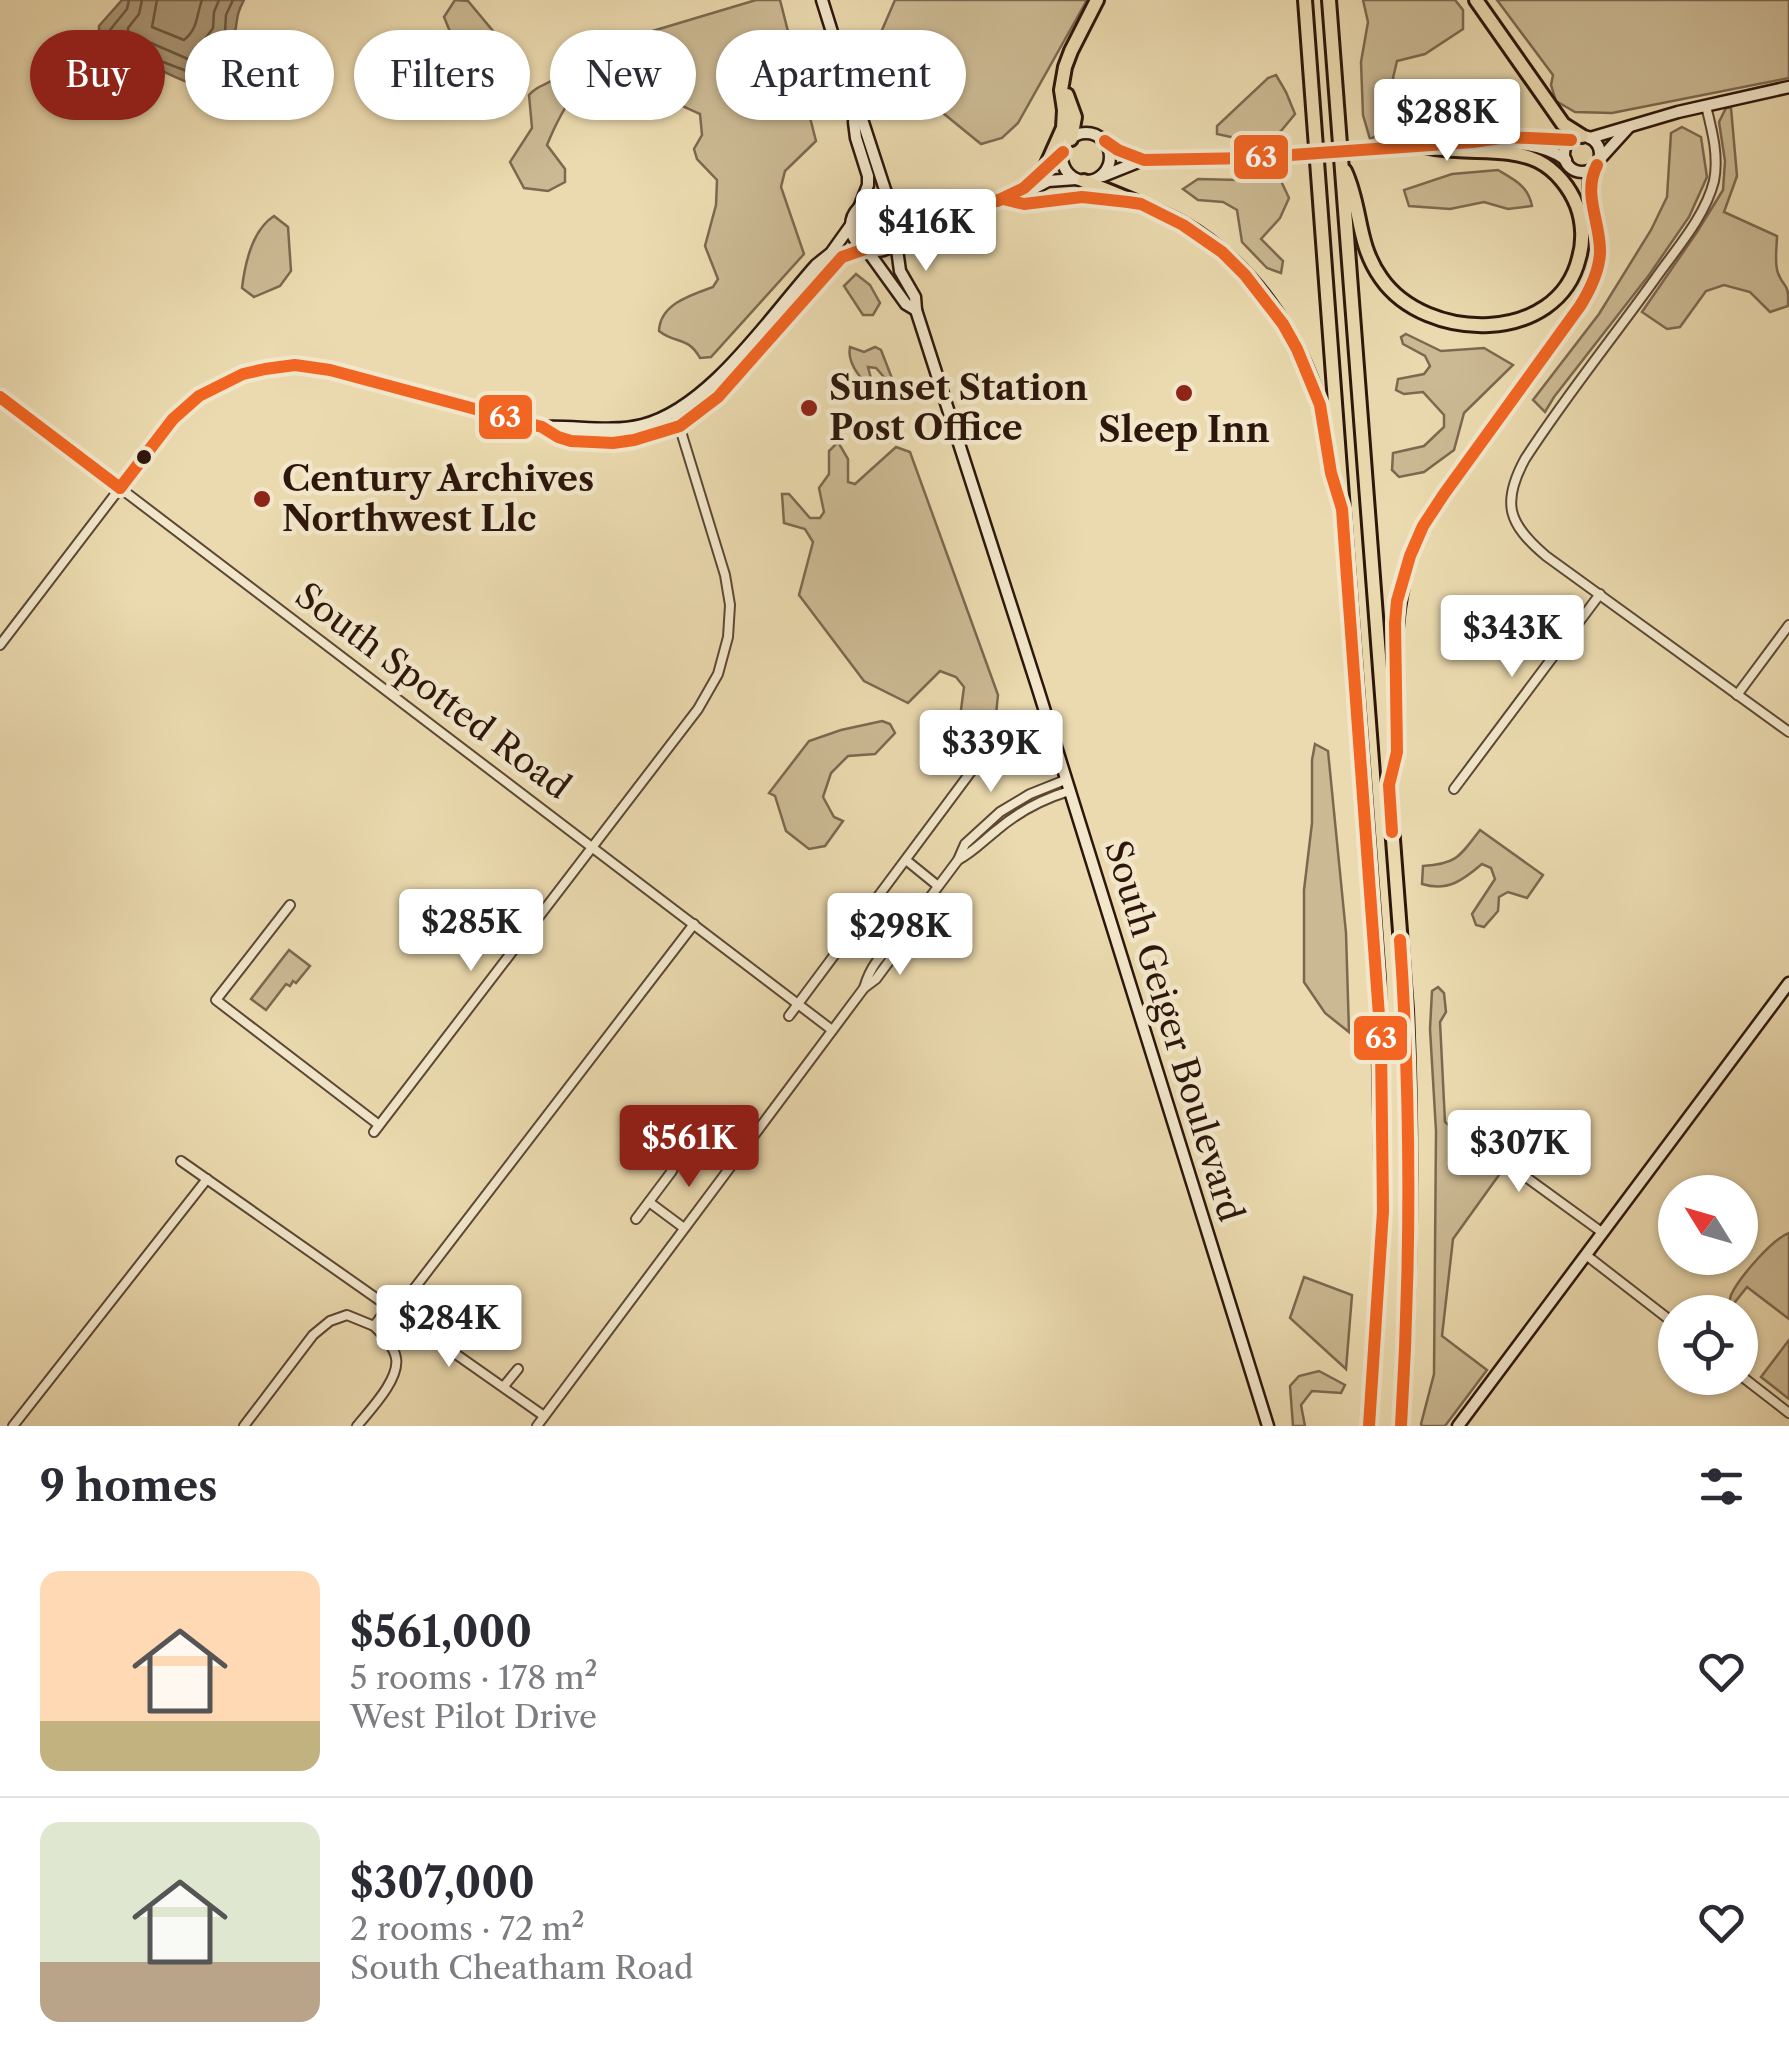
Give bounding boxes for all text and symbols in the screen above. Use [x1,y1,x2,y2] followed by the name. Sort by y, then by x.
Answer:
[30,30,165,120] chip: Buy
[185,30,334,120] chip: Rent
[354,30,530,120] chip: Filters
[550,30,696,120] chip: New
[716,30,966,120] chip: Apartment
[1377,79,1517,164] pin: $288K
[1396,92,1498,131] text: $288K
[1232,133,1290,181] line badge: 63
[1245,140,1277,174] text: 63
[856,189,996,274] pin: $416K
[878,202,974,241] text: $416K
[829,366,1088,449] place label: Sunset Station Post Office
[1173,382,1195,404] marker: Sleep Inn
[477,393,534,441] line badge: 63
[798,397,820,419] marker: Sunset Station Post Office
[489,400,521,434] text: 63
[1098,408,1270,451] place label: Sleep Inn
[134,447,154,467] unlabelled marker
[282,457,594,540] place label: Century Archives Northwest Llc
[251,488,273,510] marker: Century Archives Northwest Llc
[287,573,579,808] street label: South Spotted Road
[1442,595,1582,680] pin: $343K
[1463,608,1561,647] text: $343K
[921,710,1061,795] pin: $339K
[942,723,1040,762] text: $339K
[1096,835,1253,1227] street label: South Geiger Boulevard
[401,889,541,974] pin: $285K
[830,893,970,978] pin: $298K
[421,902,521,941] text: $285K
[849,906,951,945] text: $298K
[1352,1014,1409,1062] line badge: 63
[1365,1021,1397,1055] text: 63
[619,1105,759,1190] pin: $561K
[1449,1110,1589,1195] pin: $307K
[642,1118,736,1157] text: $561K
[1470,1123,1568,1162] text: $307K
[1658,1175,1758,1275] north arrow
[1658,1175,1758,1395] map controls
[379,1285,519,1370] pin: $284K
[1658,1295,1758,1395] button: locate
[399,1298,500,1337] text: $284K
[1694,1459,1749,1514] icon: filters
[40,1460,218,1512] text: 9 homes
[350,1606,532,1658] text: $561,000
[120,1611,240,1731] icon: home
[1694,1644,1749,1699] icon: heart
[350,1658,598,1697] text: 5 rooms · 178 m²
[350,1697,597,1736] text: West Pilot Drive
[350,1857,535,1909] text: $307,000
[120,1862,240,1982] icon: home
[1694,1895,1749,1950] icon: heart
[350,1909,585,1948] text: 2 rooms · 72 m²
[350,1948,694,1987] text: South Cheatham Road

